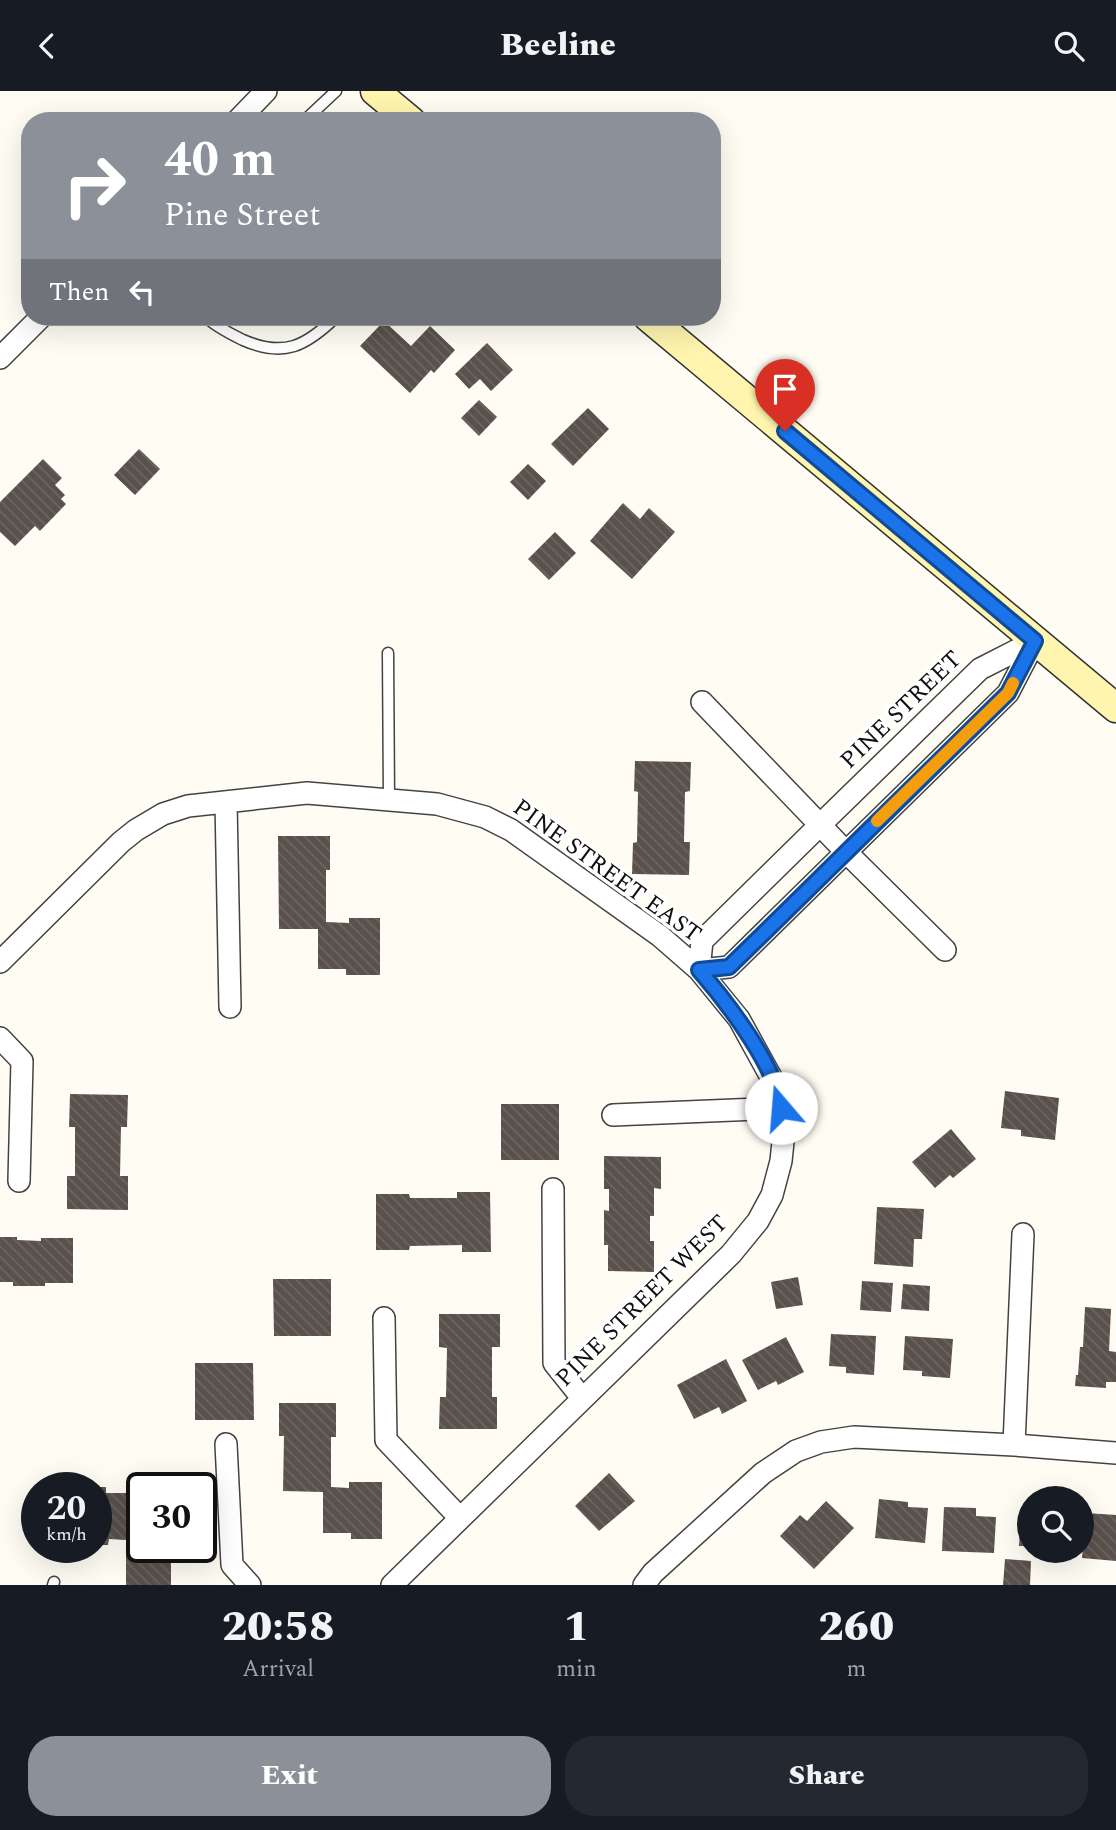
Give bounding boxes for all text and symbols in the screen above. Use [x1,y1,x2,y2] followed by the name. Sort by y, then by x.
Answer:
[500,21,616,70] text: Beeline
[28,27,66,65] icon: back
[1050,27,1088,65] icon: search
[164,123,275,198] text: 40 m
[49,140,140,231] icon: right
[164,191,321,240] text: Pine Street
[49,272,109,312] text: Then
[123,273,161,311] icon: left
[755,359,815,431] pin
[766,370,804,408] icon: arrive
[832,642,970,778] street label: PINE STREET
[505,790,709,952] street label: PINE STREET EAST
[744,1071,818,1145] position arrow
[547,1206,737,1396] street label: PINE STREET WEST
[126,1472,217,1563] speed limit sign: 30
[47,1482,86,1535] text: 20
[1017,1486,1094,1563] map controls
[1017,1486,1094,1563] button: search
[46,1521,87,1548] text: km/h
[222,1596,334,1659] text: 20:58
[564,1596,589,1659] text: 1
[818,1596,894,1659] text: 260
[242,1652,314,1687] text: Arrival
[556,1652,597,1687] text: min
[846,1652,866,1687] text: m
[28,1736,551,1816] button: Exit
[565,1736,1088,1816] button: Share

